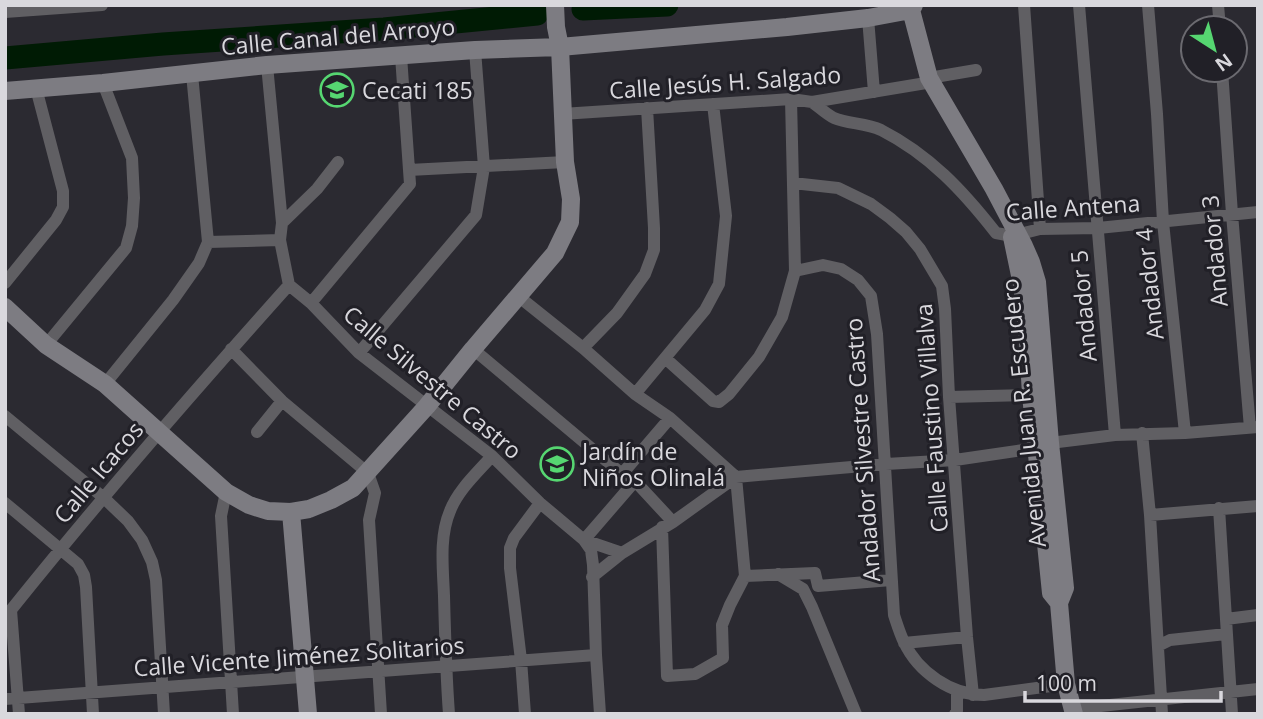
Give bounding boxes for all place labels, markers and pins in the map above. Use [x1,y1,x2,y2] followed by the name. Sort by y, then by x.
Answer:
[318,71,356,109] school or university icon: Cecati 185
[362,74,473,106] place label: Cecati 185
[580,435,725,493] place label: Jardín de Niños Olinalá
[538,445,576,483] school or university icon: Jardín de Niños Olinalá

